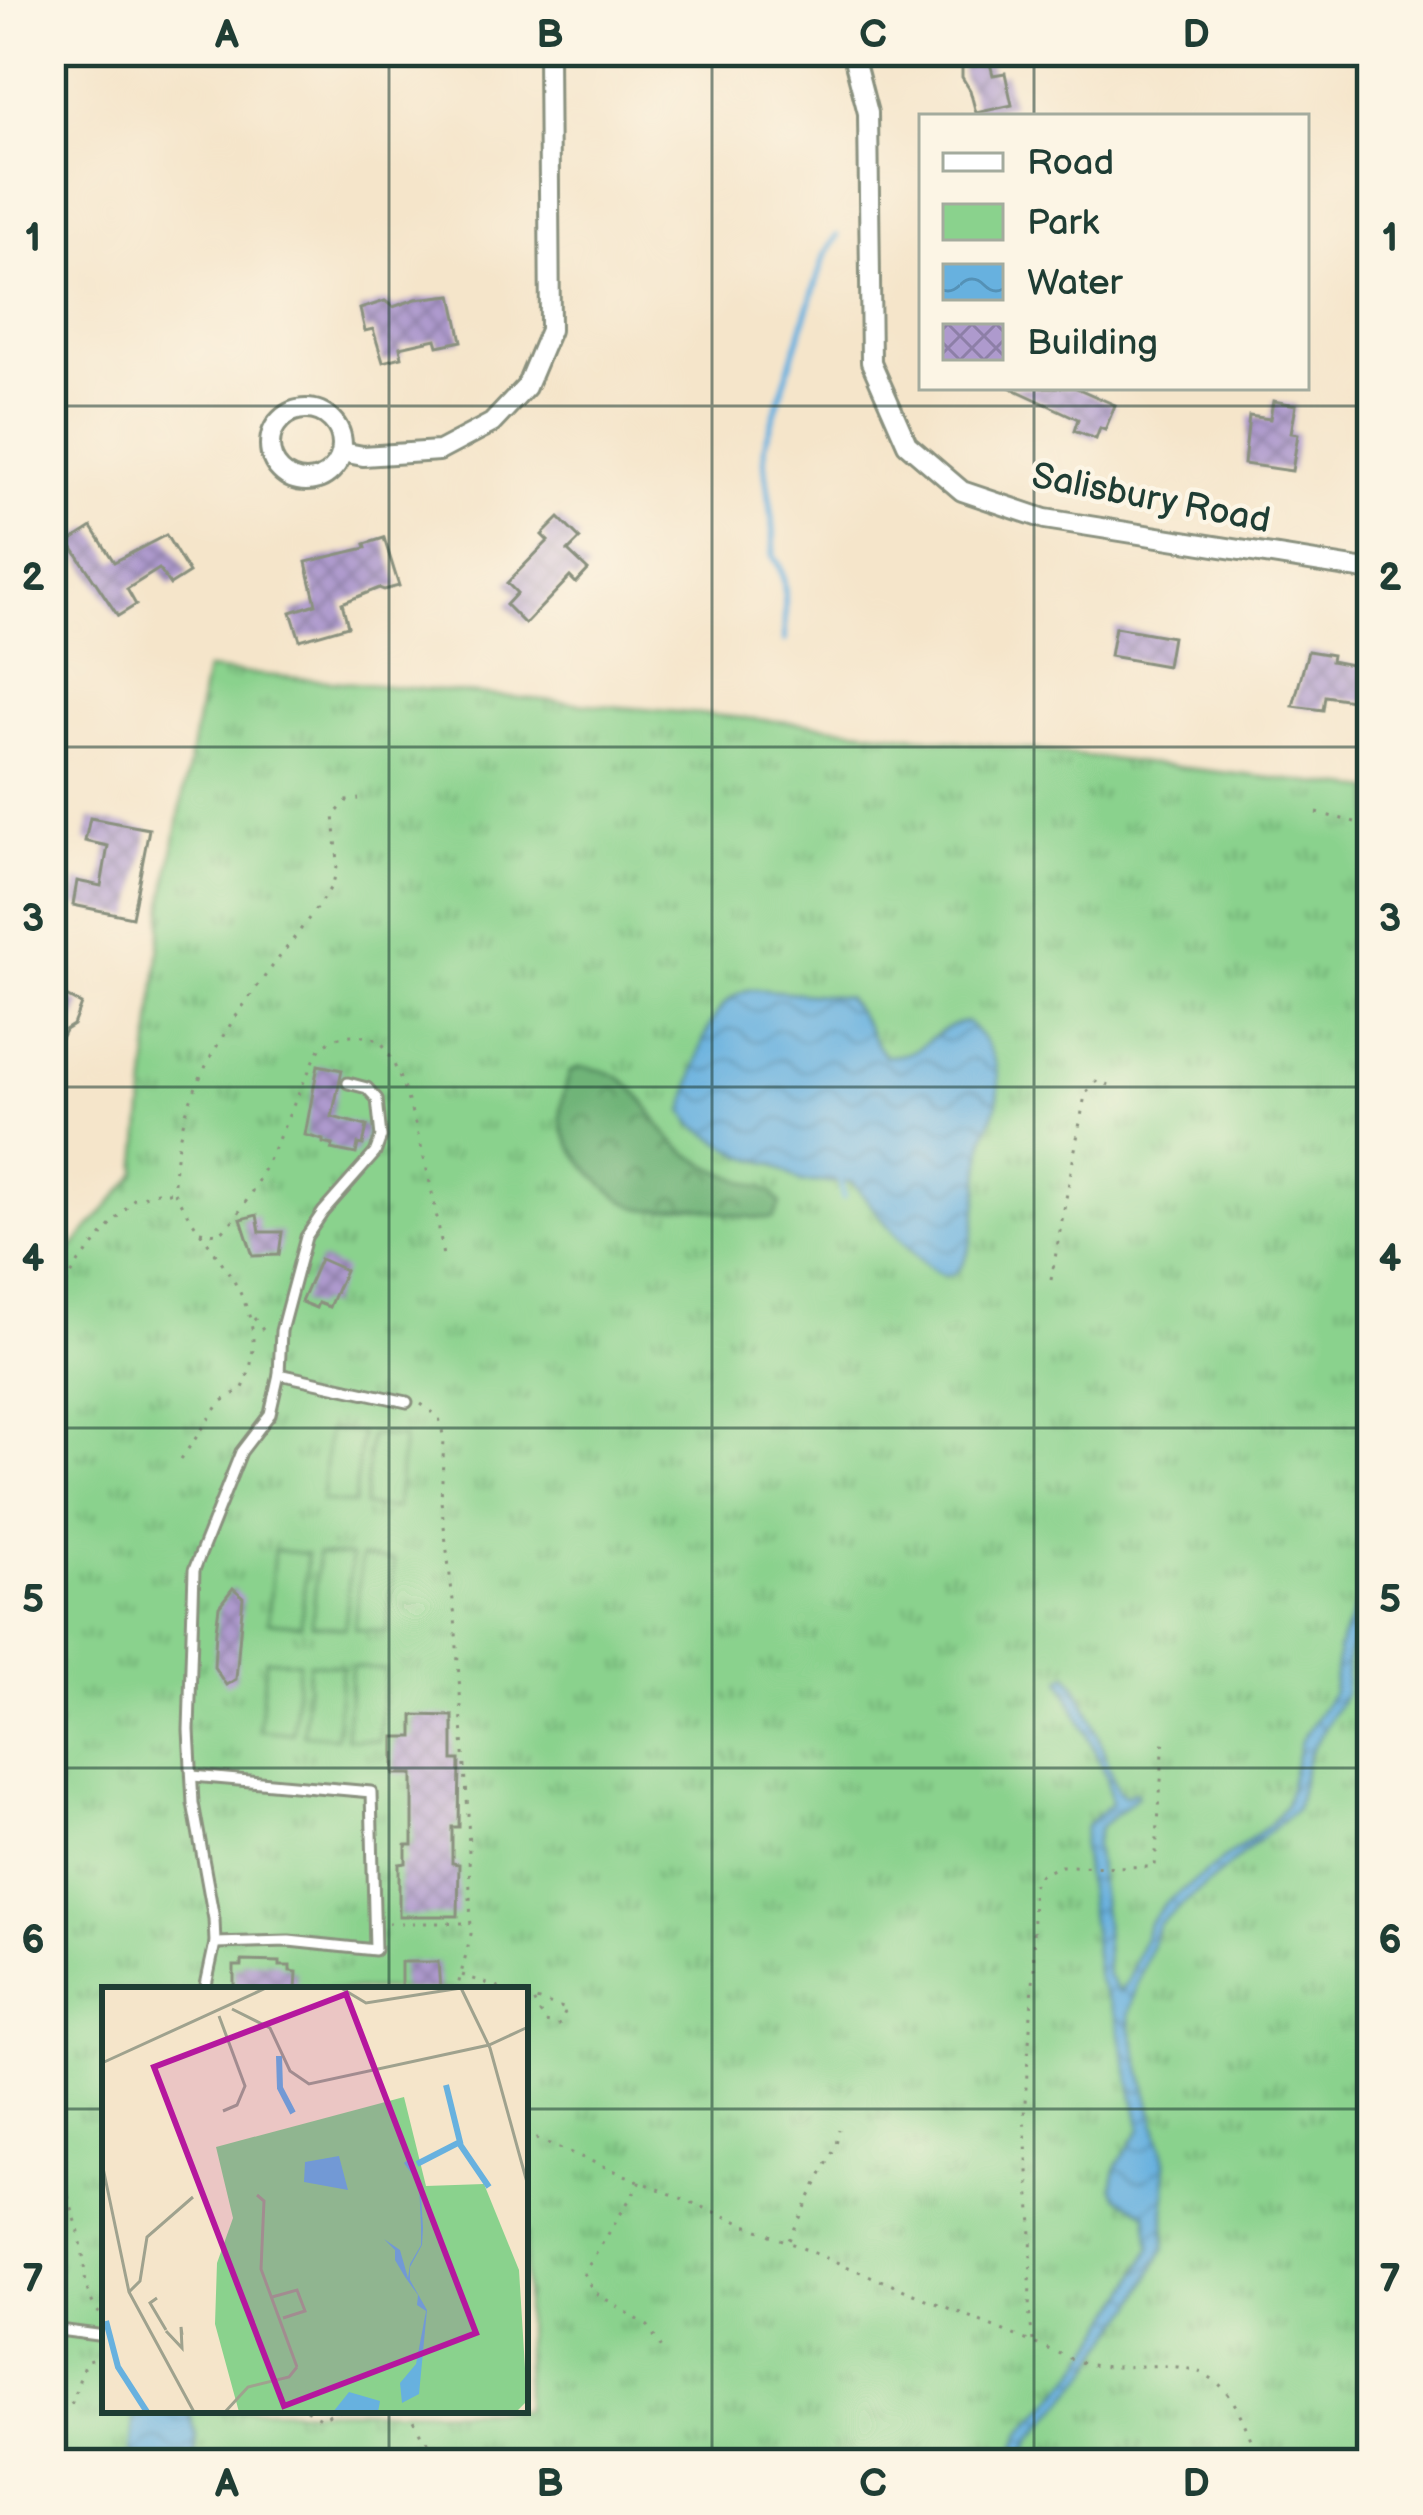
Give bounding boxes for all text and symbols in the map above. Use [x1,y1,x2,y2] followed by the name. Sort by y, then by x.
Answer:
[214,12,239,59] text: A
[536,12,564,59] text: B
[859,12,887,59] text: C
[1182,12,1210,59] text: D
[919,114,1309,390] legend
[1027,142,1114,185] text: Road
[1027,202,1100,245] text: Park
[25,215,41,262] text: 1
[1382,215,1398,262] text: 1
[1027,262,1123,305] text: Water
[1027,322,1158,365] text: Building
[1028,455,1274,543] street label: Salisbury Road
[21,555,45,602] text: 2
[1378,555,1402,602] text: 2
[22,896,44,943] text: 3
[1379,896,1401,943] text: 3
[22,1236,45,1283] text: 4
[1379,1236,1402,1283] text: 4
[22,1577,44,1624] text: 5
[1379,1577,1401,1624] text: 5
[21,1917,45,1964] text: 6
[1378,1917,1402,1964] text: 6
[102,1987,528,2413] inset map
[22,2257,44,2304] text: 7
[1379,2257,1401,2304] text: 7
[214,2461,239,2508] text: A
[536,2461,564,2508] text: B
[859,2461,887,2508] text: C
[1182,2461,1210,2508] text: D

